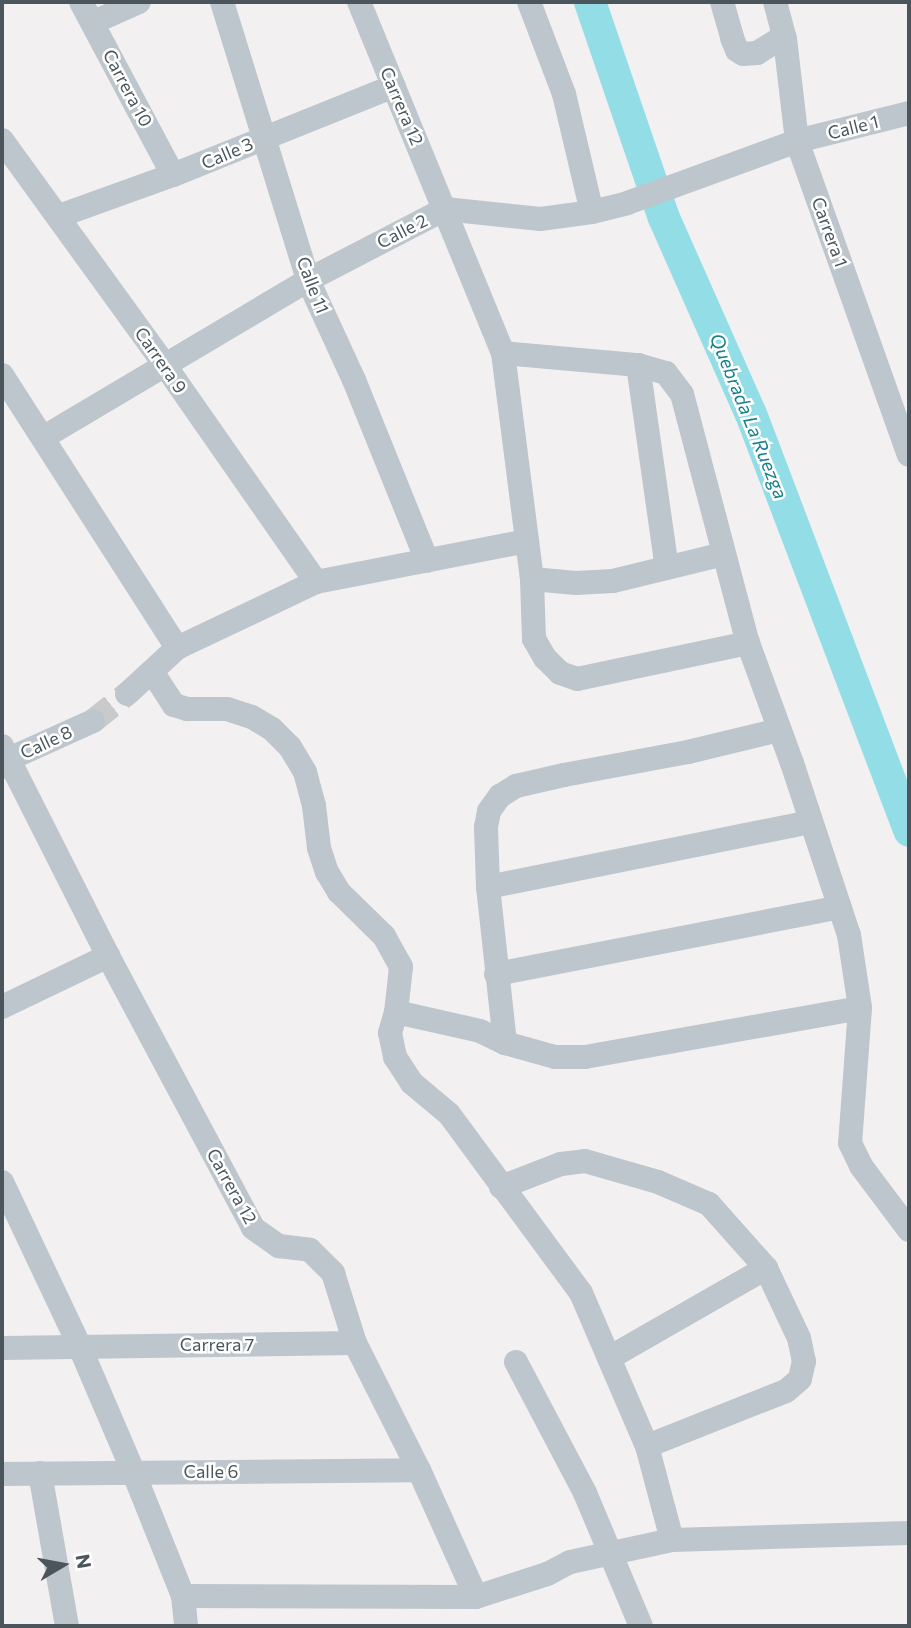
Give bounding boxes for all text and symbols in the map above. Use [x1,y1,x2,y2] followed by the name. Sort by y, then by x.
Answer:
[99,46,157,130] street label: Carrera 10
[376,64,428,148] street label: Carrera 12
[825,110,881,144] street label: Calle 1
[198,132,256,174] street label: Calle 3
[807,194,853,270] street label: Carrera 1
[373,209,431,253] street label: Calle 2
[292,253,334,317] street label: Calle 11
[130,323,192,397] street label: Carrera 9
[705,330,793,502] water label: Quebrada La Ruezga
[17,721,75,763] street label: Calle 8
[202,1145,262,1227] street label: Carrera 12
[180,1333,254,1355] street label: Carrera 7
[184,1460,238,1482] street label: Calle 6
[28,1530,98,1600] north arrow
[72,1552,97,1570] text: N

